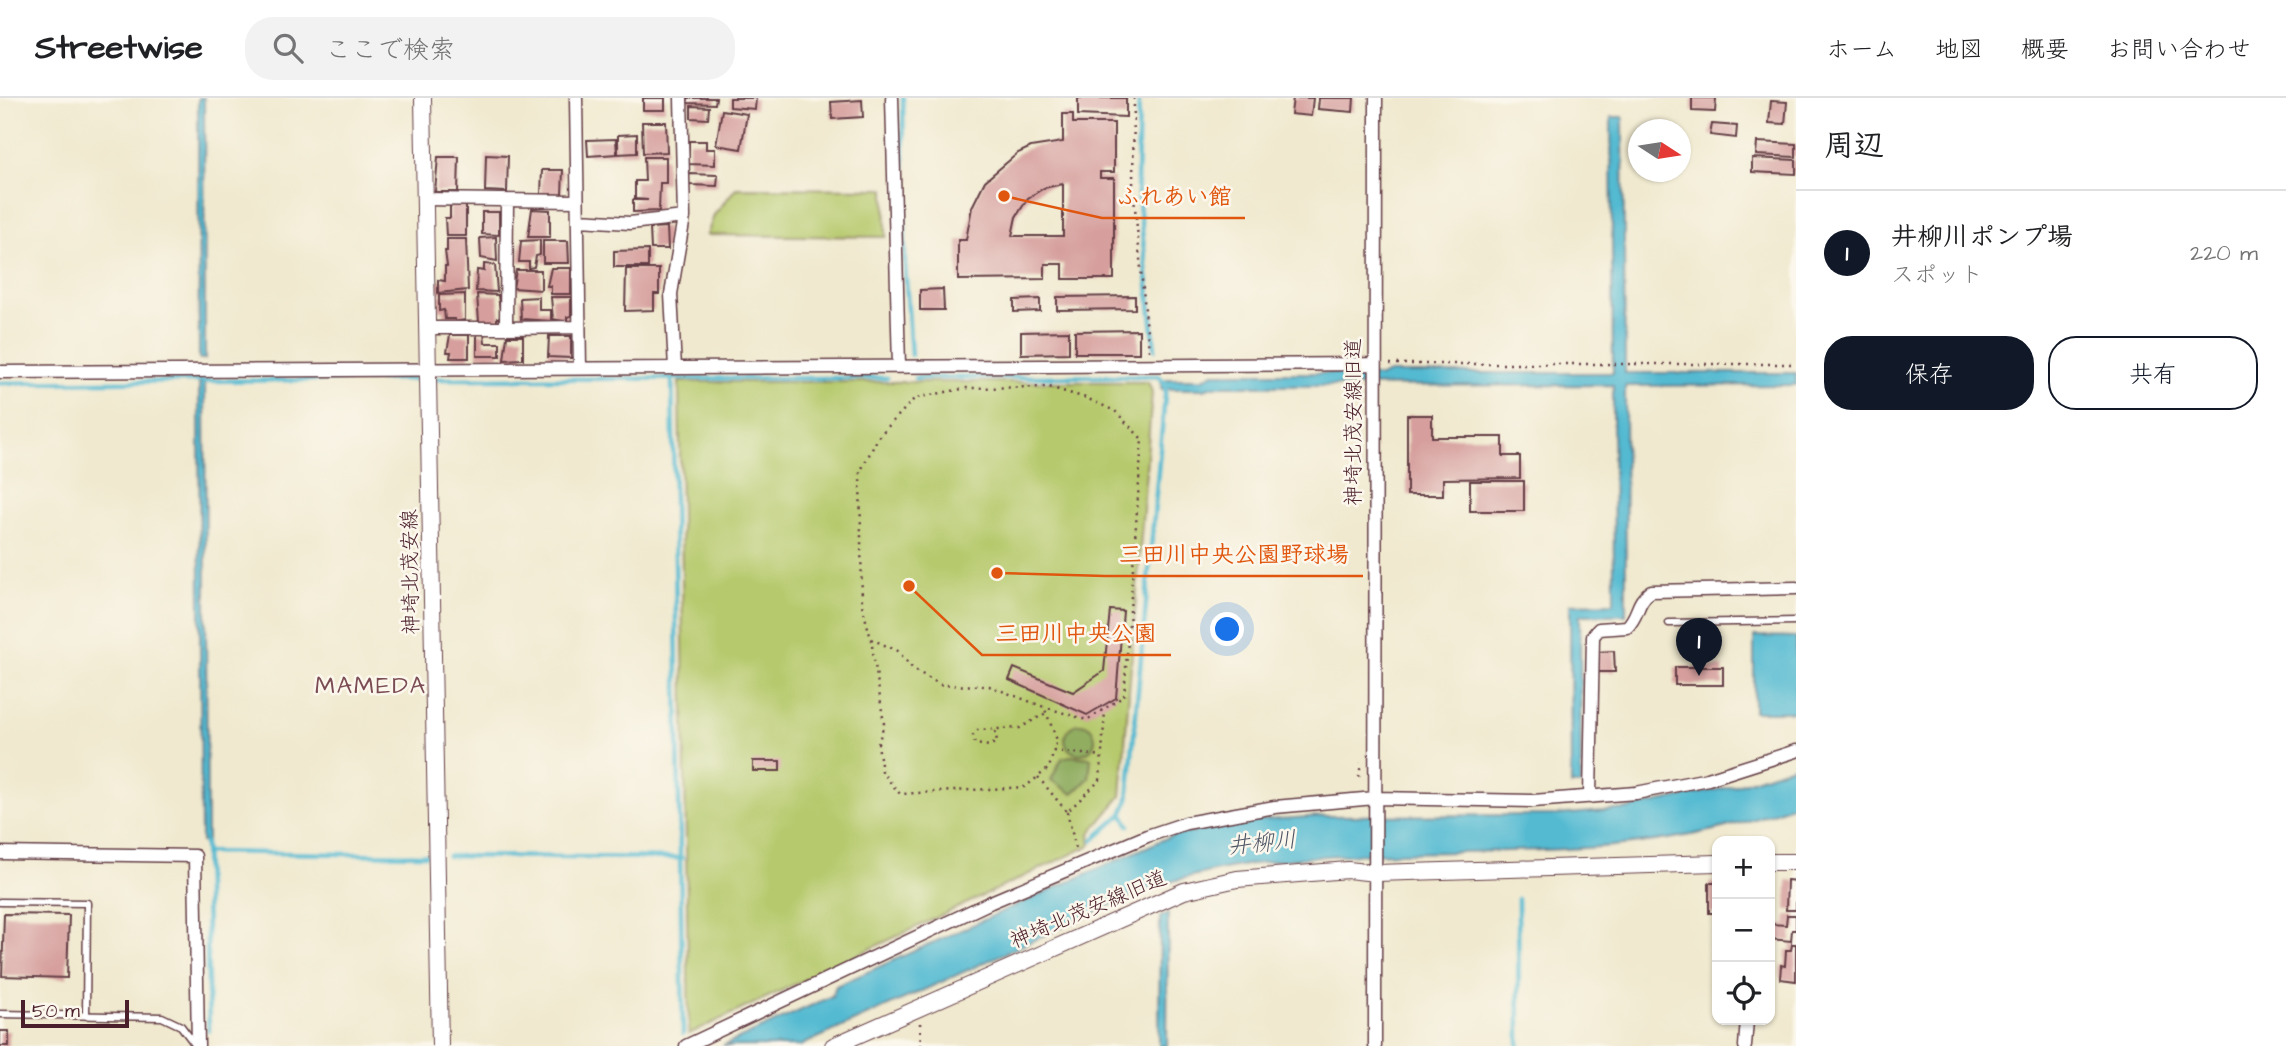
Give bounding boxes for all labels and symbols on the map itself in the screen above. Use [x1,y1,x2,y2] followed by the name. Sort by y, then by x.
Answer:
[1628,119,1691,182] north arrow
[1102,174,1245,218] callout: ふれあい館
[1117,181,1232,213] text: ふれあい館
[1339,338,1368,506] street label: 神埼北茂安線旧道
[395,509,426,635] street label: 神埼北茂安線
[1105,532,1363,576] callout: 三田川中央公園野球場
[1119,539,1349,571] text: 三田川中央公園野球場
[982,611,1171,655] callout: 三田川中央公園
[1210,612,1244,646] your location
[996,618,1157,650] text: 三田川中央公園
[1676,618,1722,676] pin: 1
[315,669,427,703] district label: MAMEDA
[1226,823,1298,863] water label: 井柳川
[1005,863,1171,956] street label: 神埼北茂安線旧道
[21,997,130,1029] scale bar

